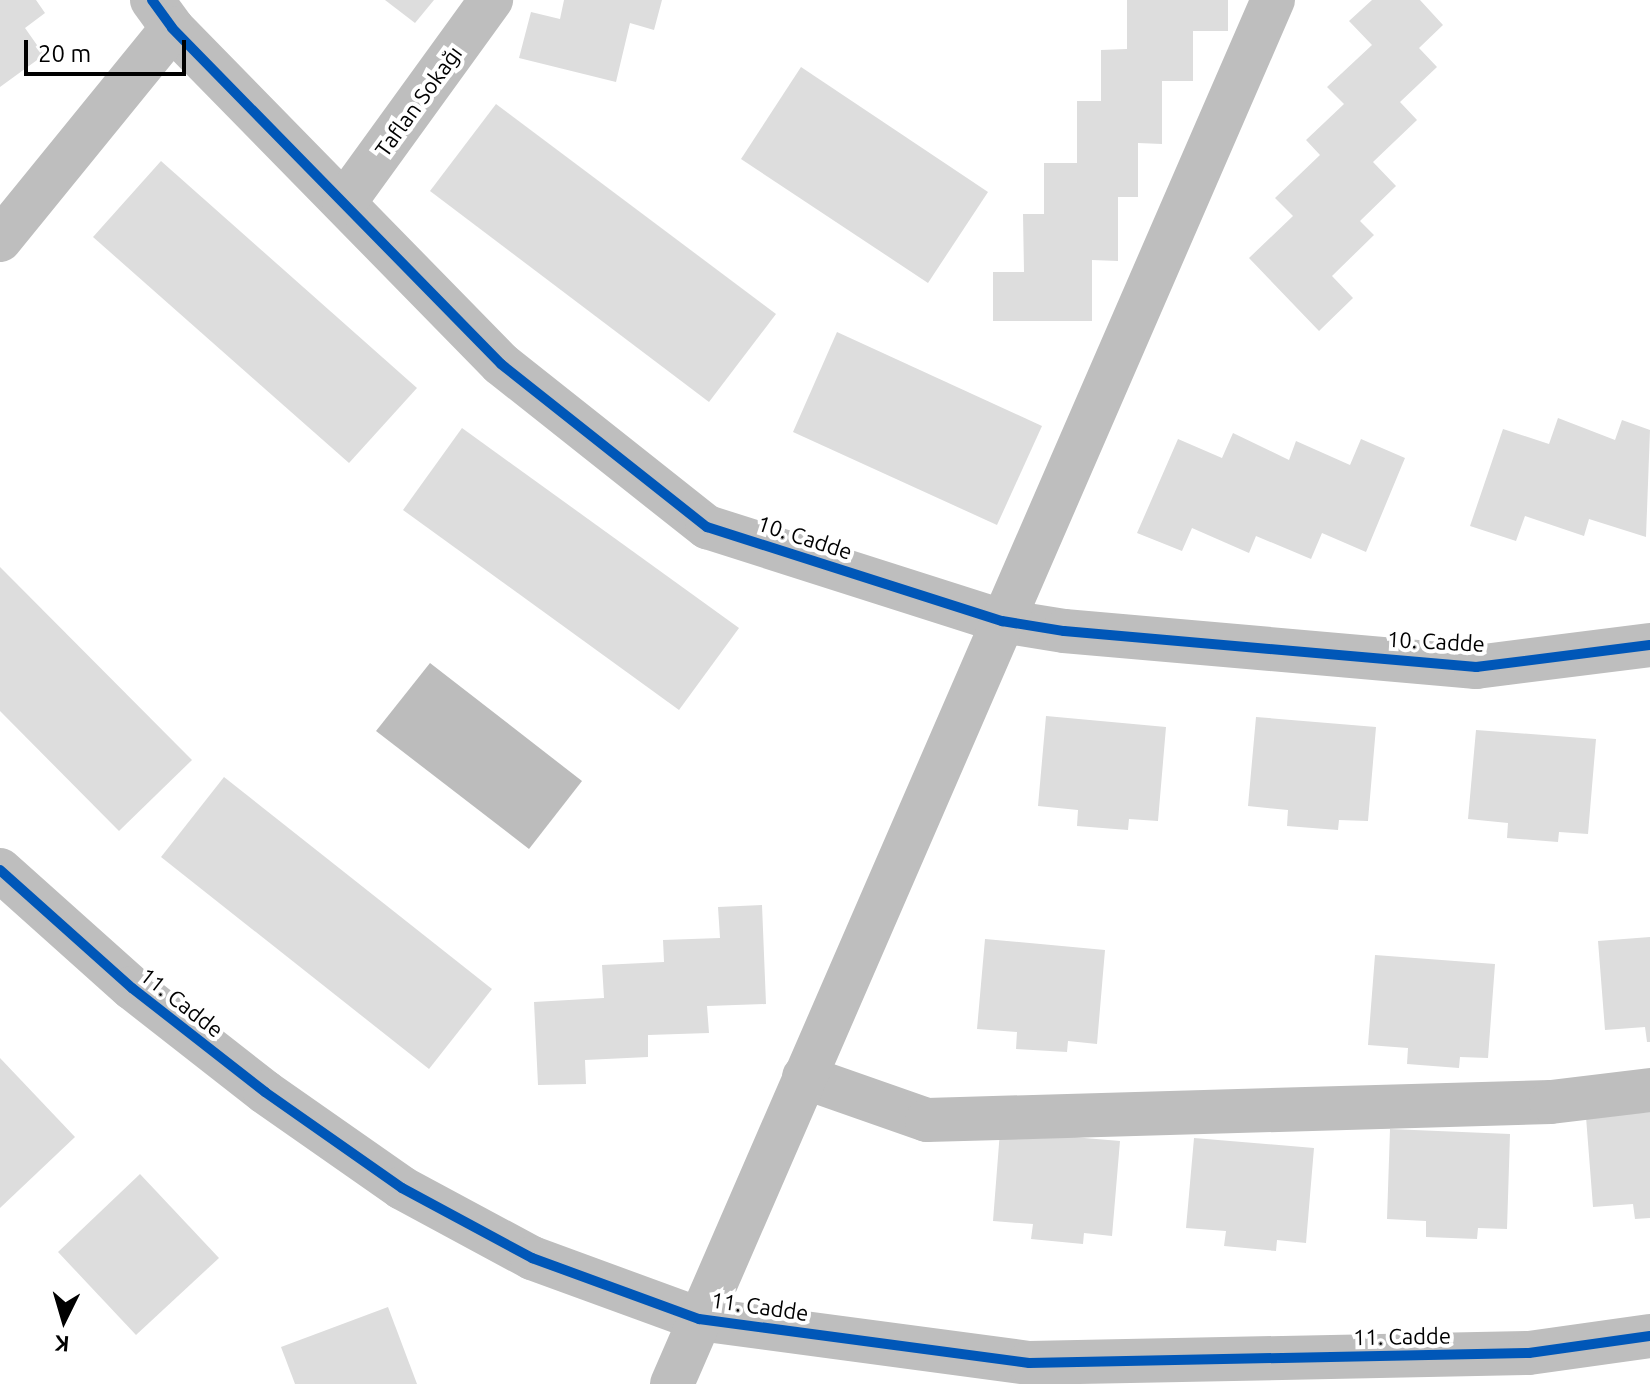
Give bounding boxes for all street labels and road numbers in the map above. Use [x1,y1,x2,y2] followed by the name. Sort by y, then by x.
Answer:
[369,40,467,162] street label: Taflan Sokağı
[754,509,856,565] street label: 10. Cadde
[1386,625,1486,657] street label: 10. Cadde
[135,961,229,1043] street label: 11. Cadde
[710,1286,810,1326] street label: 11. Cadde
[1353,1322,1451,1350] street label: 11. Cadde

